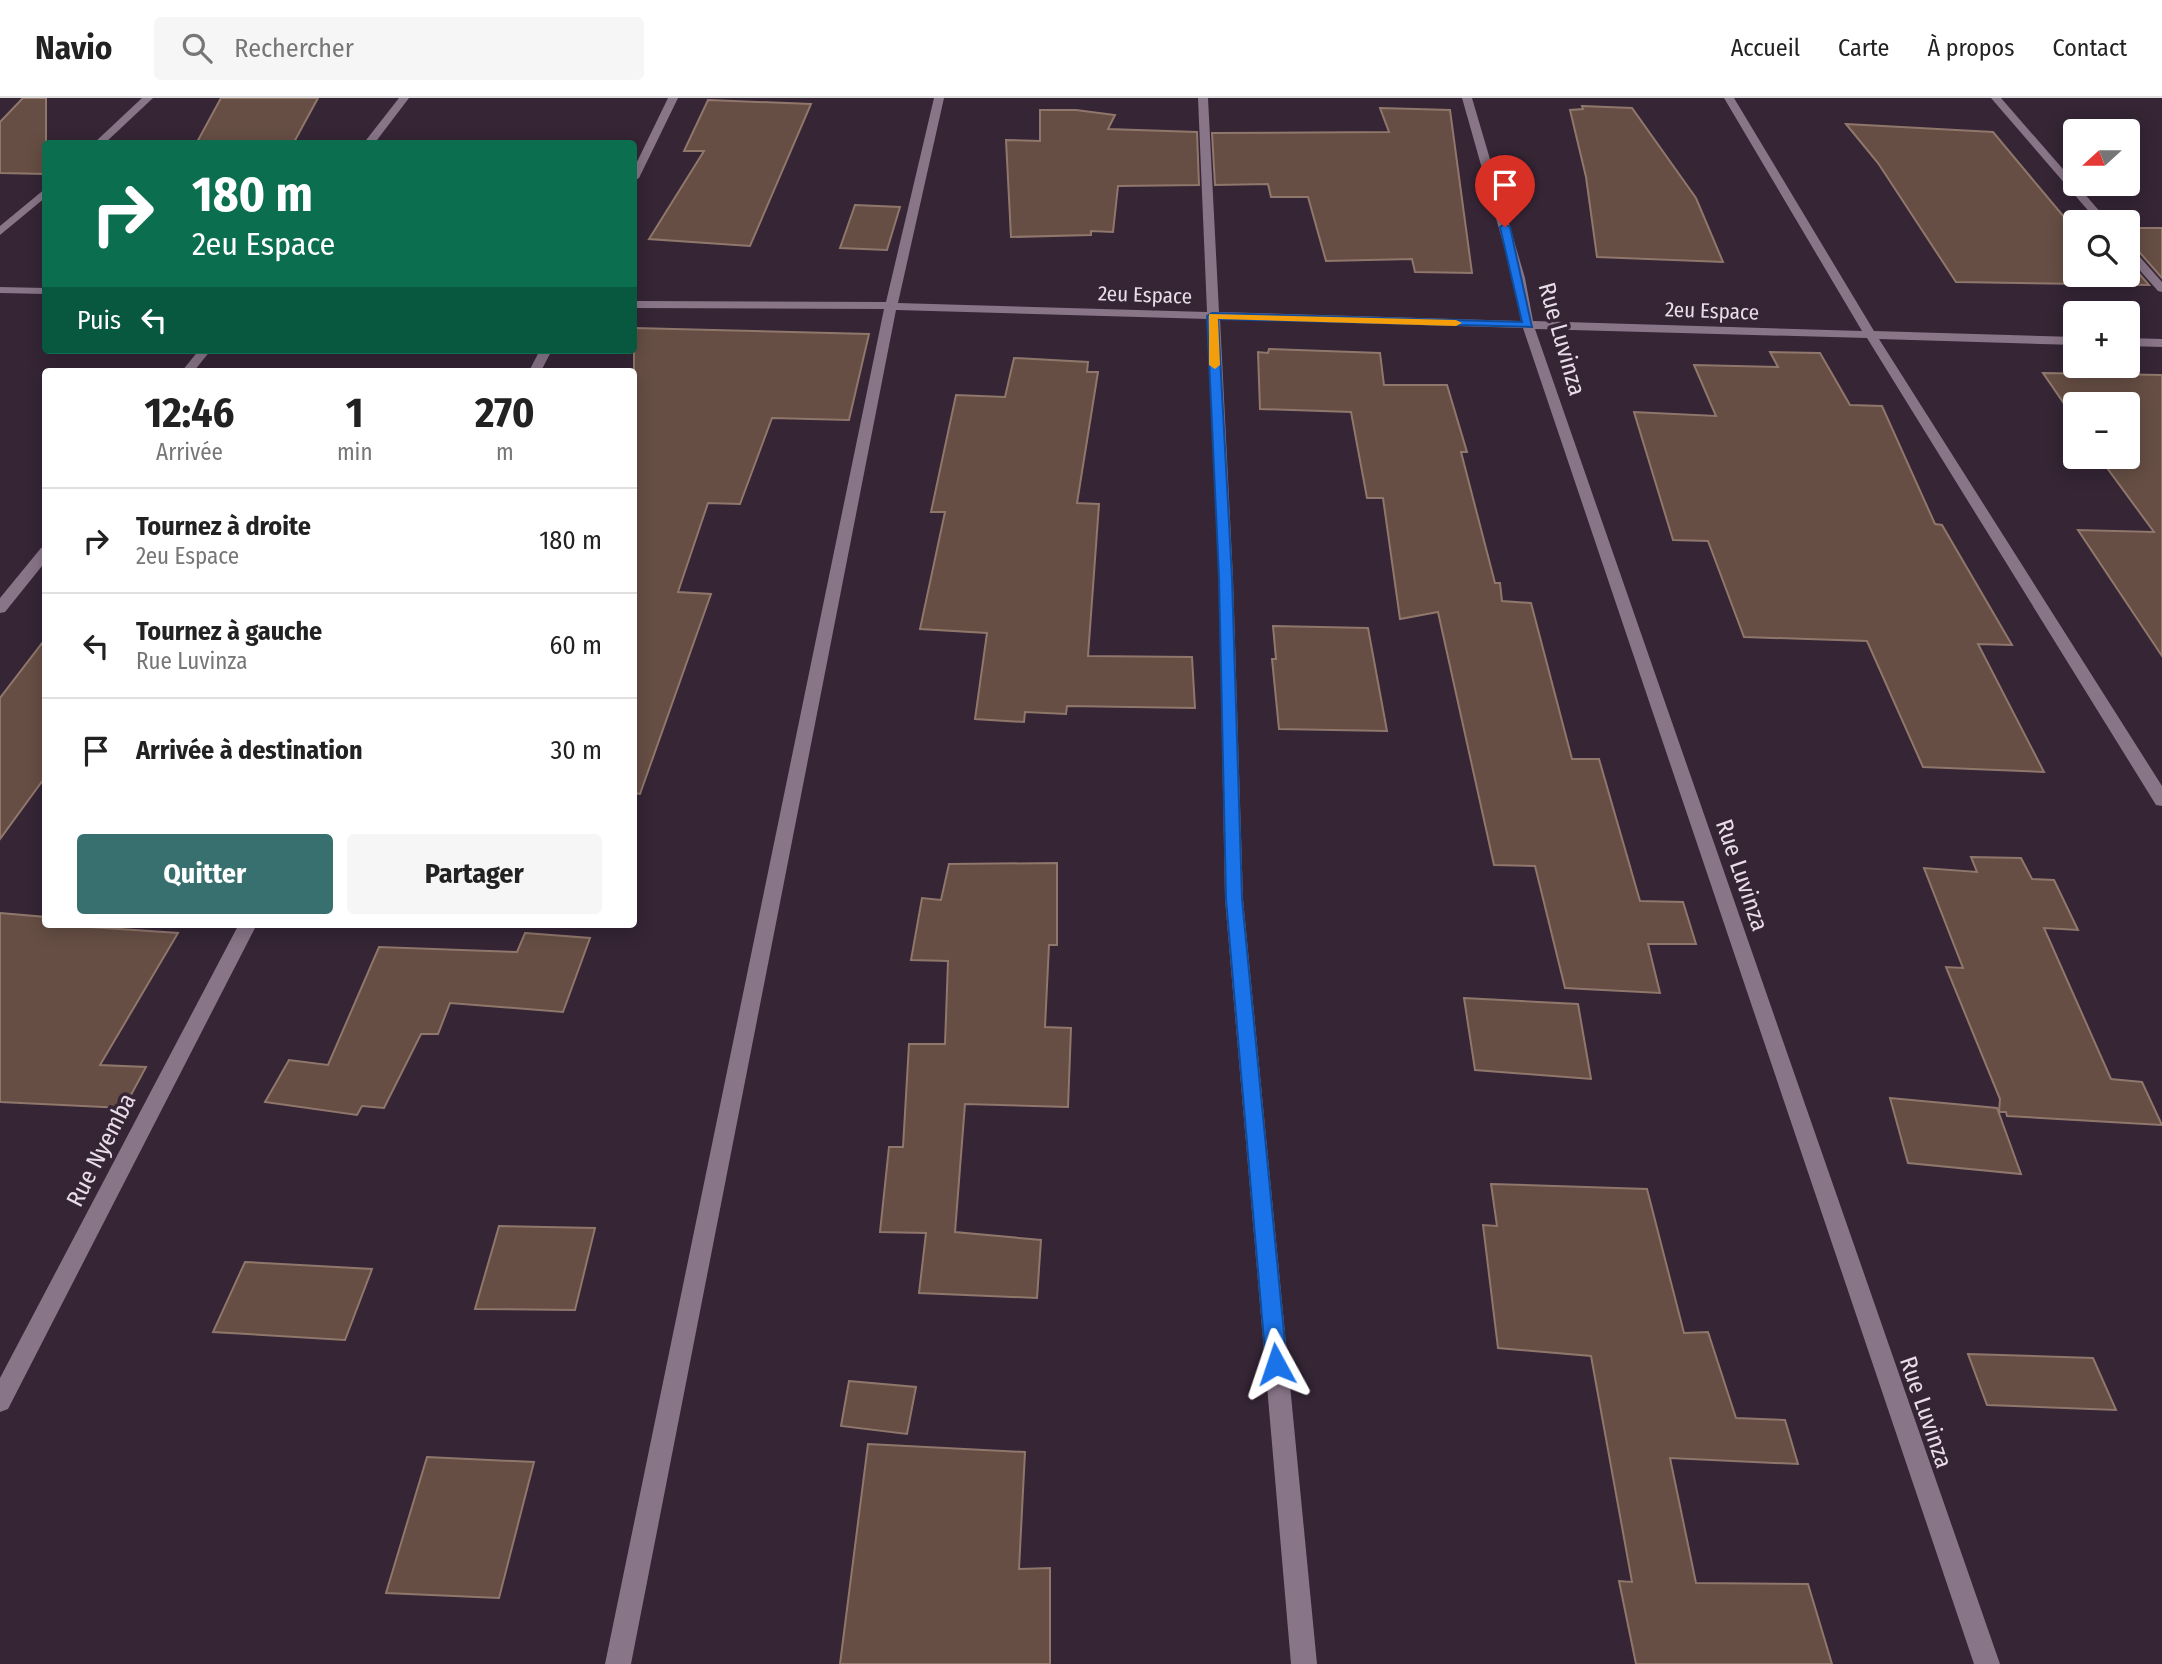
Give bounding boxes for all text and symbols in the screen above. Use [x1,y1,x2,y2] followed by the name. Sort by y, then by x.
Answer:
[154,17,644,80] search box
[35,28,112,68] text: Navio
[178,29,216,67] icon: search
[234,33,354,64] text: Rechercher
[1731,34,1800,62] text: Accueil
[1838,34,1889,62] text: Carte
[1927,34,2014,62] text: À propos
[2052,34,2127,62] text: Contact
[2063,119,2140,196] north arrow
[2063,119,2140,469] map controls
[1475,155,1535,227] pin
[192,165,313,224] text: 180 m
[1486,166,1524,204] icon: arrive
[77,168,168,259] icon: right
[2063,210,2140,287] button: search
[192,225,335,263] text: 2eu Espace
[1533,279,1591,399] street label: Rue Luvinza
[1098,280,1192,310] street label: 2eu Espace
[1665,296,1759,326] street label: 2eu Espace
[135,301,173,339] icon: left
[2063,301,2140,378] button: +
[77,305,121,336] text: Puis
[144,388,235,438] text: 12:46
[346,388,364,438] text: 1
[475,388,535,438] text: 270
[2063,392,2140,469] button: −
[156,438,223,466] text: Arrivée
[337,438,373,466] text: min
[496,438,514,466] text: m
[136,511,311,542] text: Tournez à droite
[77,522,115,560] icon: right
[539,525,602,556] text: 180 m
[136,542,239,570] text: 2eu Espace
[136,616,322,647] text: Tournez à gauche
[77,627,115,665] icon: left
[549,630,602,661] text: 60 m
[136,647,247,675] text: Rue Luvinza
[77,732,115,770] icon: arrive
[136,735,363,766] text: Arrivée à destination
[551,735,602,766] text: 30 m
[1710,815,1774,935] street label: Rue Luvinza
[77,834,333,914] button: Quitter
[347,834,602,914] button: Partager
[61,1089,141,1211] street label: Rue Nyemba
[1239,1327,1313,1401] position arrow
[1894,1352,1958,1472] street label: Rue Luvinza

